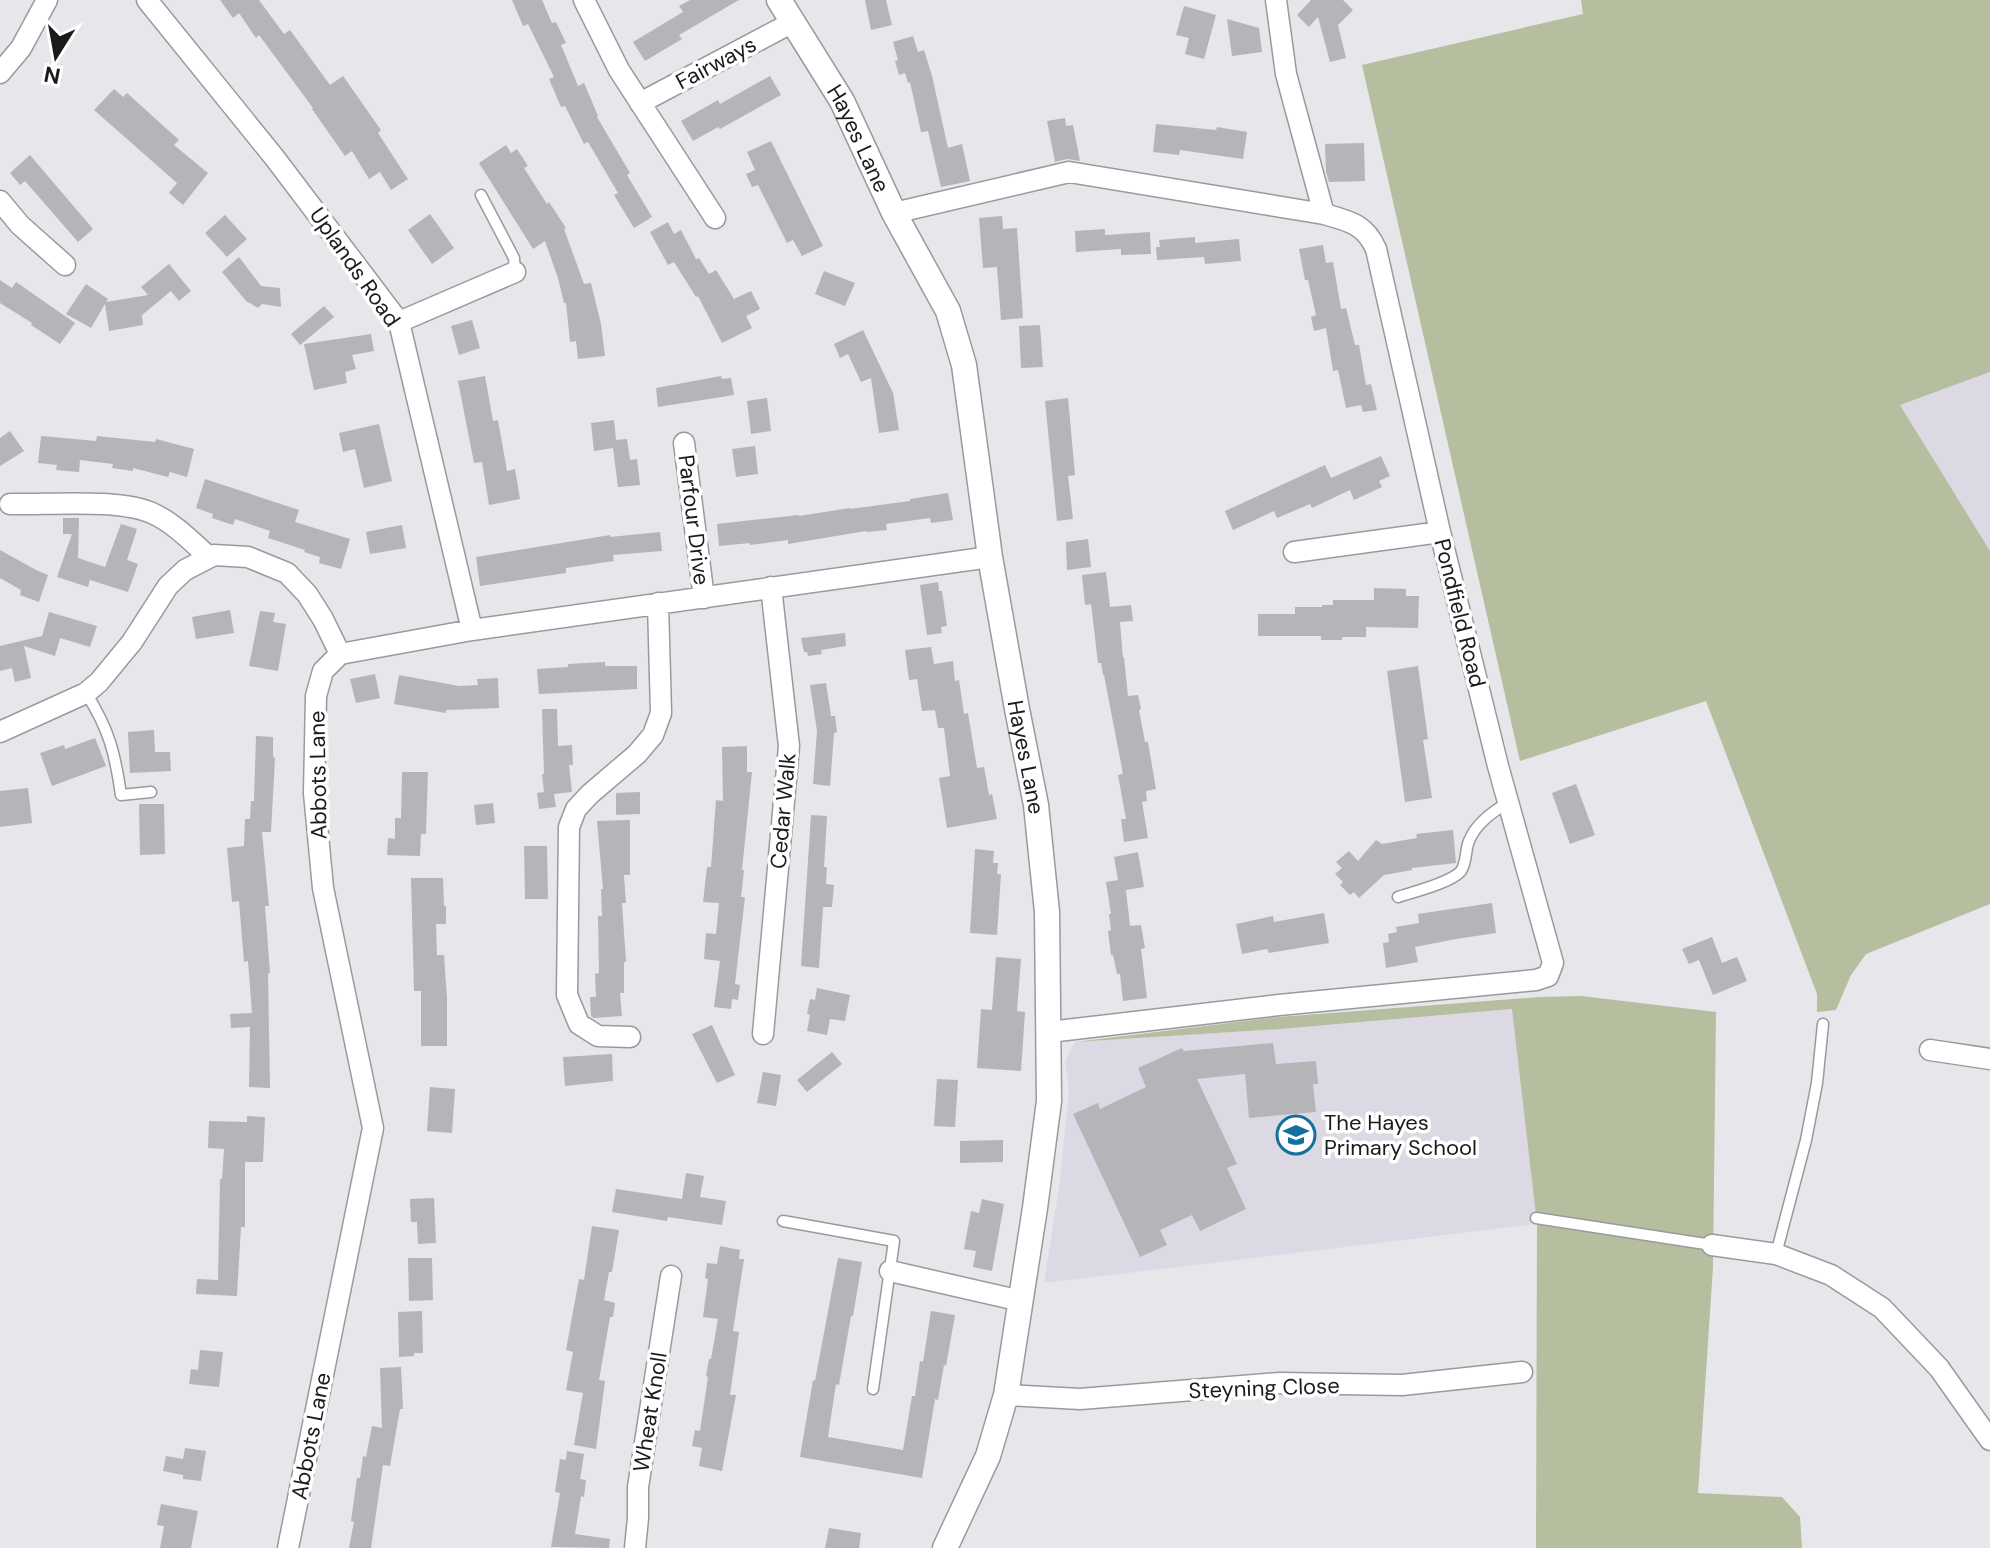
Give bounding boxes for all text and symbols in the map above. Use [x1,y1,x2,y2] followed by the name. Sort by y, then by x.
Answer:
[16,16,96,96] north arrow
[671,30,761,96] street label: Fairways
[42,59,63,91] text: N
[821,79,897,197] street label: Hayes Lane
[303,202,407,332] street label: Uplands Road
[672,453,716,587] street label: Parfour Drive
[1428,536,1492,690] street label: Pondfield Road
[1001,698,1051,816] street label: Hayes Lane
[302,710,334,840] street label: Abbots Lane
[763,752,803,870] street label: Cedar Walk
[1324,1108,1477,1162] place label: The Hayes Primary School
[1275,1114,1317,1156] school or university icon: The Hayes Primary School
[626,1350,674,1474] street label: Wheat Knoll
[284,1370,338,1502] street label: Abbots Lane
[1188,1371,1340,1405] street label: Steyning Close

